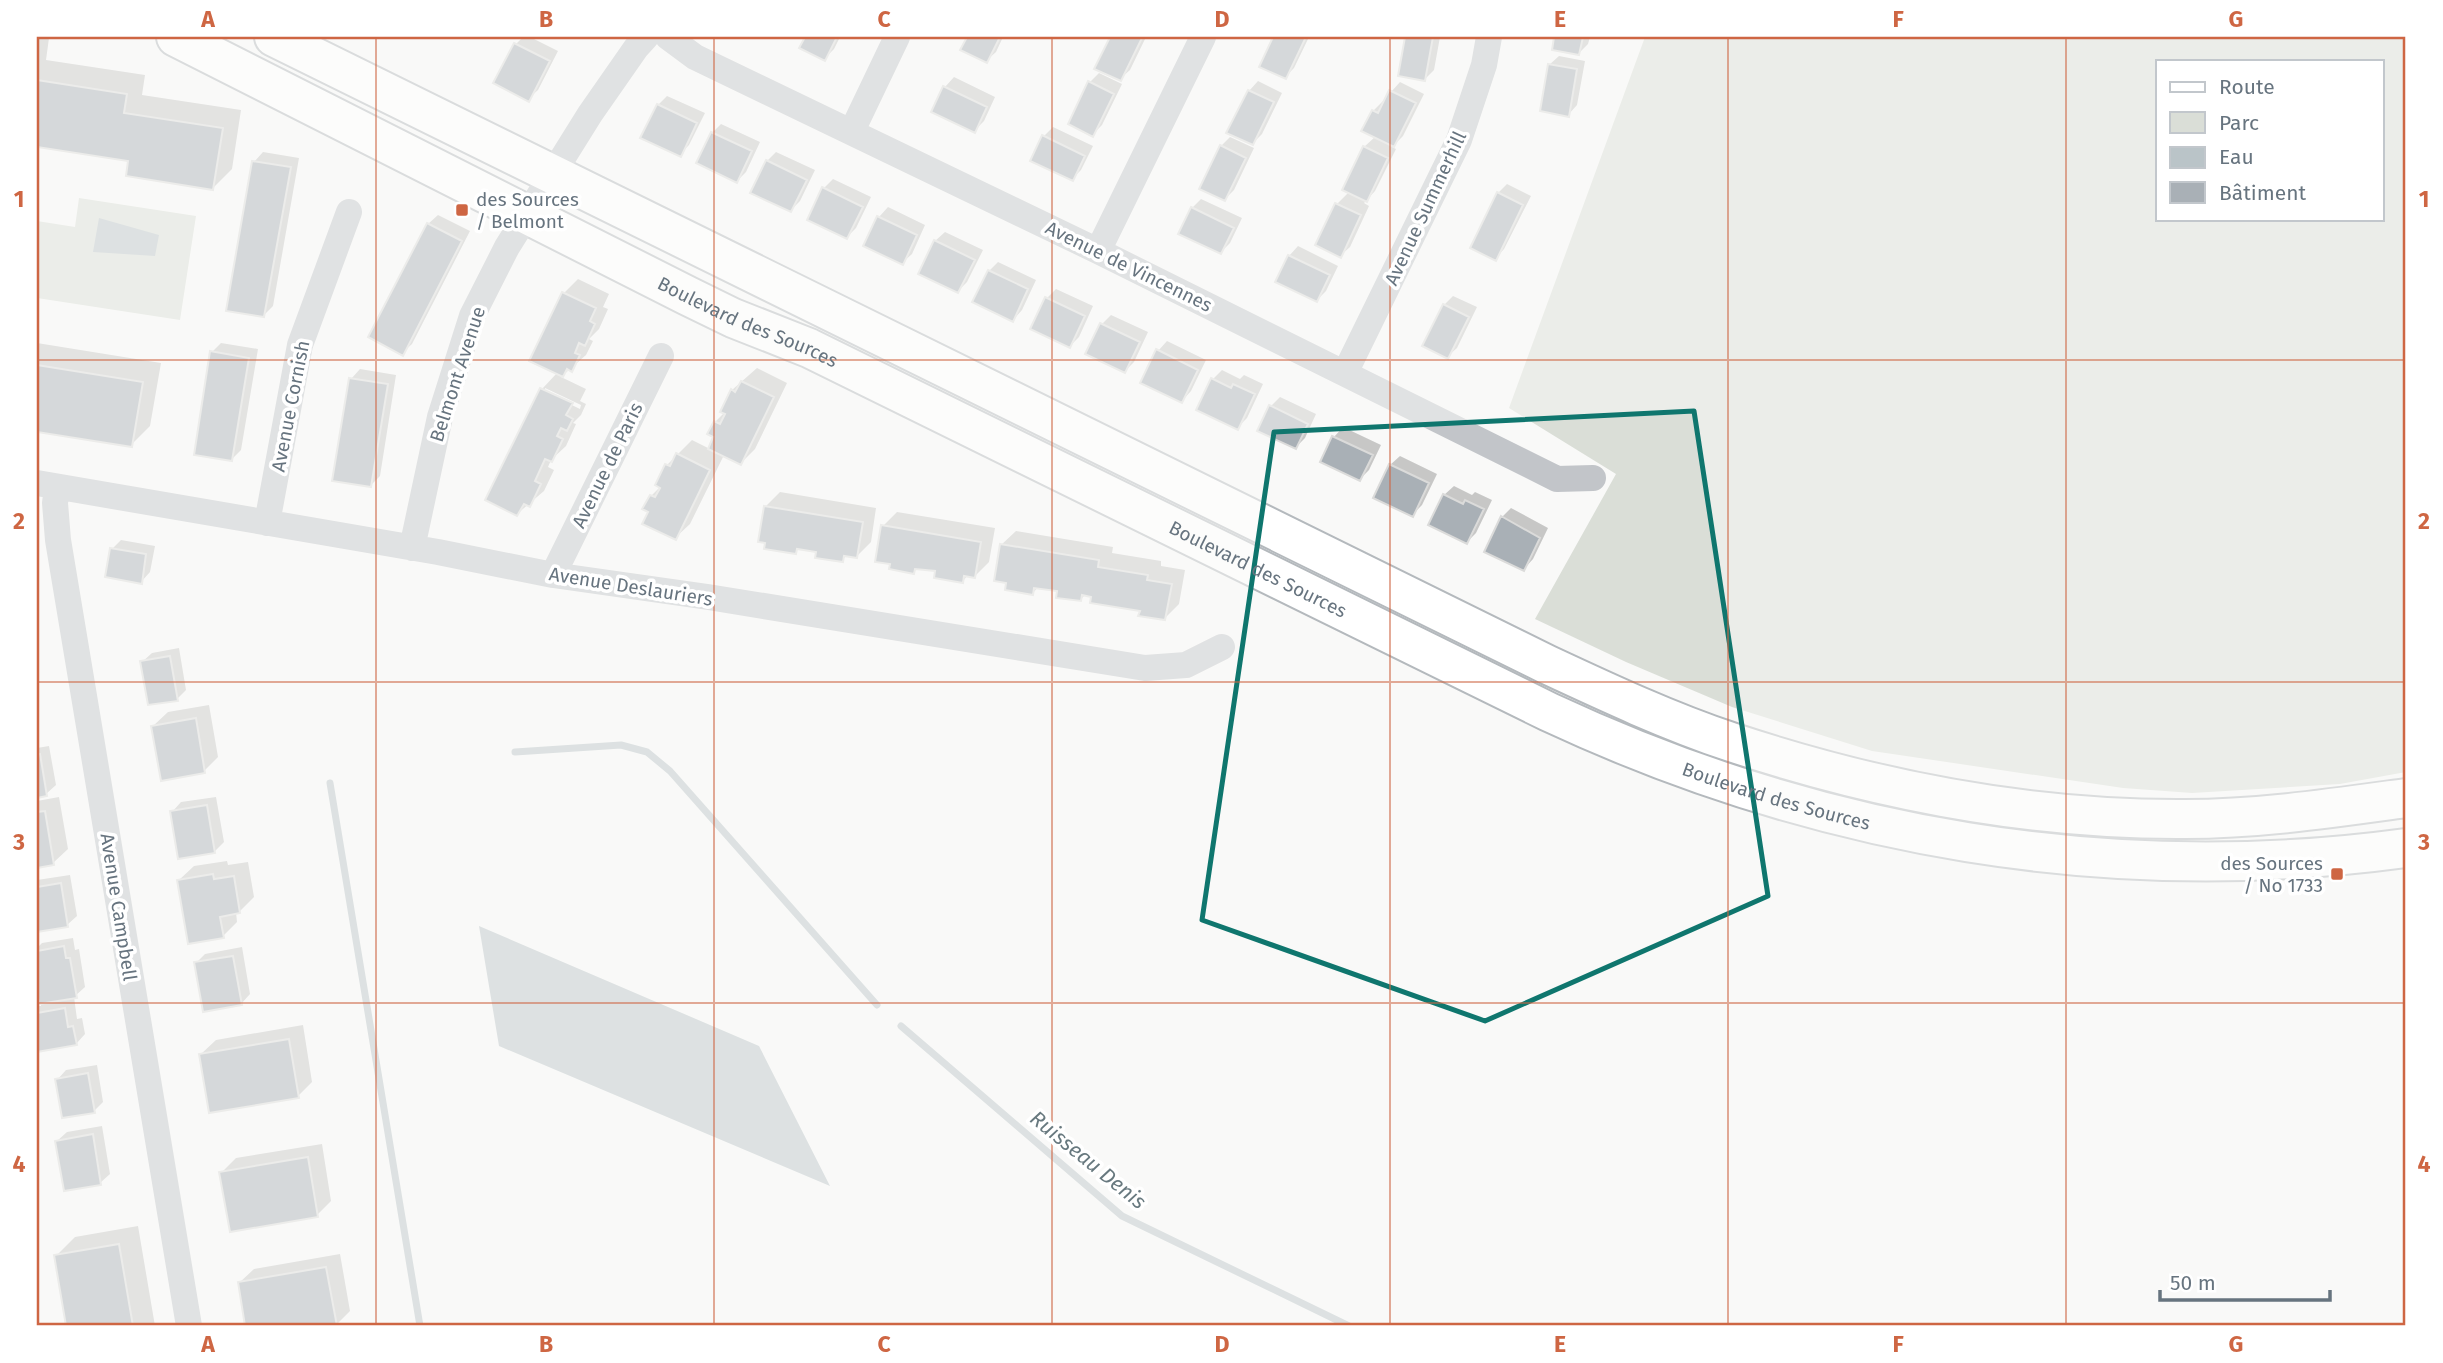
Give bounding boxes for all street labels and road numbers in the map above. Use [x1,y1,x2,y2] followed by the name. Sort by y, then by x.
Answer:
[1380,127,1471,289] street label: Avenue Summerhill
[1042,216,1216,317] street label: Avenue de Vincennes
[654,272,842,372] street label: Boulevard des Sources
[425,304,490,445] street label: Belmont Avenue
[266,338,314,474] street label: Avenue Cornish
[567,399,648,532] street label: Avenue de Paris
[1165,516,1350,623] street label: Boulevard des Sources
[547,562,715,611] street label: Avenue Deslauriers
[1679,757,1873,835] street label: Boulevard des Sources
[95,832,142,983] street label: Avenue Campbell

